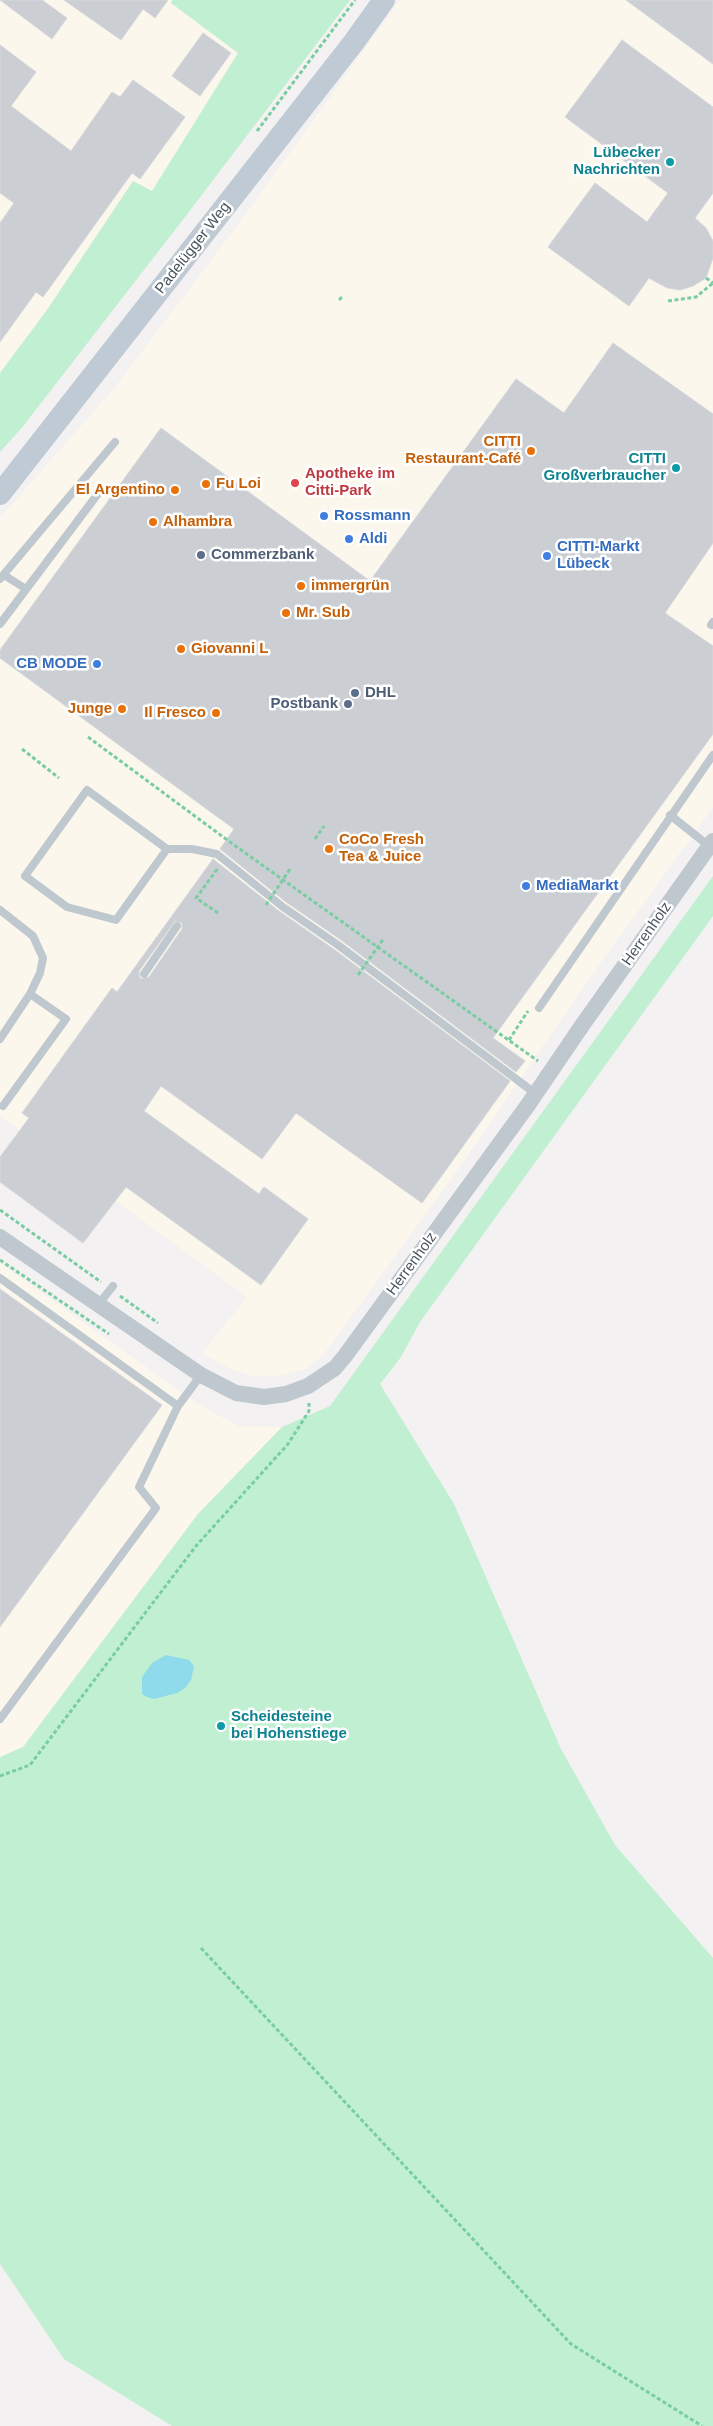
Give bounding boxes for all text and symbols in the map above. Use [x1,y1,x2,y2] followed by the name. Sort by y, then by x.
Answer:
[573,144,660,179] place label: Lübecker Nachrichten
[664,156,676,168] marker: Lübecker Nachrichten
[152,199,234,297] street label: Padelügger Weg
[405,433,521,468] place label: CITTI Restaurant-Café
[525,445,537,457] marker: CITTI Restaurant-Café
[543,450,666,485] place label: CITTI Großverbraucher
[670,462,682,474] marker: CITTI Großverbraucher
[305,465,395,500] place label: Apotheke im Citti-Park
[216,475,261,493] place label: Fu Loi
[289,477,301,489] marker: Apotheke im Citti-Park
[200,478,212,490] marker: Fu Loi
[76,481,165,499] place label: El Argentino
[169,484,181,496] marker: El Argentino
[334,507,411,525] place label: Rossmann
[318,510,330,522] marker: Rossmann
[163,513,232,531] place label: Alhambra
[147,516,159,528] marker: Alhambra
[359,530,387,548] place label: Aldi
[343,533,355,545] marker: Aldi
[557,538,640,573] place label: CITTI-Markt Lübeck
[211,546,314,564] place label: Commerzbank
[195,549,207,561] marker: Commerzbank
[541,550,553,562] marker: CITTI-Markt Lübeck
[311,577,389,595] place label: immergrün
[295,580,307,592] marker: immergrün
[296,604,350,622] place label: Mr. Sub
[280,607,292,619] marker: Mr. Sub
[191,640,269,658] place label: Giovanni L
[175,643,187,655] marker: Giovanni L
[16,655,87,673] place label: CB MODE
[91,658,103,670] marker: CB MODE
[365,684,396,702] place label: DHL
[349,687,361,699] marker: DHL
[270,695,338,713] place label: Postbank
[342,698,354,710] marker: Postbank
[68,700,112,718] place label: Junge
[116,703,128,715] marker: Junge
[144,704,206,722] place label: Il Fresco
[210,707,222,719] marker: Il Fresco
[339,831,424,866] place label: CoCo Fresh Tea & Juice
[323,843,335,855] marker: CoCo Fresh Tea & Juice
[536,877,619,895] place label: MediaMarkt
[520,880,532,892] marker: MediaMarkt
[619,899,675,969] street label: Herrenholz
[383,1229,441,1299] street label: Herrenholz
[231,1708,347,1743] place label: Scheidesteine bei Hohenstiege
[215,1720,227,1732] marker: Scheidesteine bei Hohenstiege

